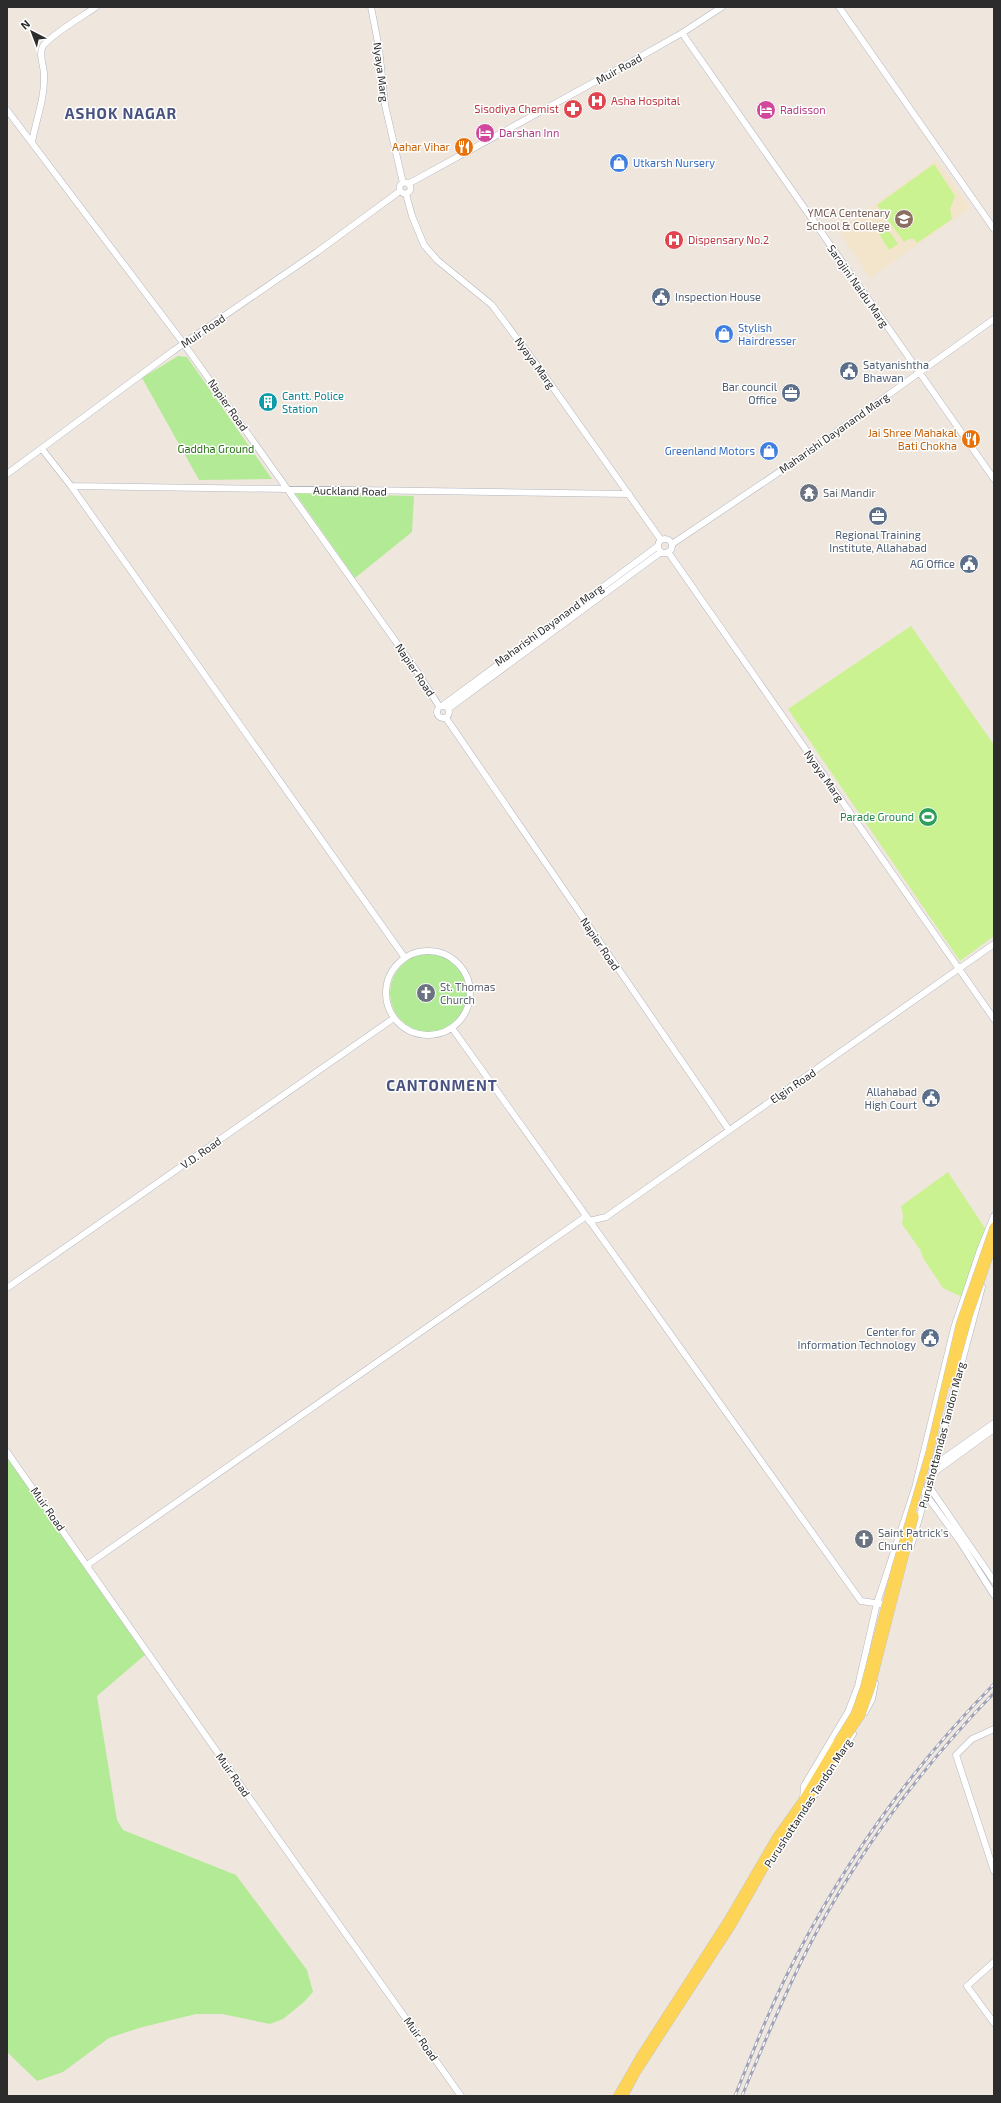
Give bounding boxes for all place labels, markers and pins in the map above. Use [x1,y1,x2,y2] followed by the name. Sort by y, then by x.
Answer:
[586,90,608,112] hospital icon: Asha Hospital
[611,94,681,107] place label: Asha Hospital
[562,98,584,120] pharmacy icon: Sisodiya Chemist
[755,99,777,121] hotel icon: Radisson
[474,102,559,115] place label: Sisodiya Chemist
[780,103,826,116] place label: Radisson
[474,122,496,144] hotel icon: Darshan Inn
[499,126,559,139] place label: Darshan Inn
[453,136,475,158] restaurant icon: Aahar Vihar
[392,140,451,153] place label: Aahar Vihar
[608,152,630,174] shop icon: Utkarsh Nursery
[633,156,715,169] place label: Utkarsh Nursery
[806,206,890,232] place label: YMCA Centenary School & College
[893,208,915,230] school or university icon: YMCA Centenary School & College
[663,229,685,251] hospital icon: Dispensary No.2
[688,233,769,246] place label: Dispensary No.2
[650,286,672,308] public building icon: Inspection House
[675,290,761,303] place label: Inspection House
[738,321,797,347] place label: Stylish Hairdresser
[713,323,735,345] shop icon: Stylish Hairdresser
[863,358,929,384] place label: Satyanishtha Bhawan
[838,360,860,382] public building icon: Satyanishtha Bhawan
[722,380,778,406] place label: Bar council Office
[780,382,802,404] office icon: Bar council Office
[282,389,344,415] place label: Cantt. Police Station
[257,391,279,413] building icon: Cantt. Police Station
[868,426,958,452] place label: Jai Shree Mahakal Bati Chokha
[960,428,982,450] restaurant icon: Jai Shree Mahakal Bati Chokha
[758,440,780,462] shop icon: Greenland Motors
[665,444,755,457] place label: Greenland Motors
[798,482,820,504] temple icon: Sai Mandir
[823,486,876,499] place label: Sai Mandir
[867,505,889,527] office icon: Regional Training Institute, Allahabad
[829,528,927,554] place label: Regional Training Institute, Allahabad
[958,553,980,575] public building icon: AG Office
[910,557,955,570] place label: AG Office
[917,806,939,828] sports icon: Parade Ground
[840,810,914,823] place label: Parade Ground
[440,980,496,1006] place label: St. Thomas Church
[415,982,437,1004] church icon: St. Thomas Church
[865,1085,917,1111] place label: Allahabad High Court
[920,1087,942,1109] public building icon: Allahabad High Court
[798,1325,917,1351] place label: Center for Information Technology
[919,1327,941,1349] public building icon: Center for Information Technology
[878,1526,949,1552] place label: Saint Patrick's Church
[853,1528,875,1550] church icon: Saint Patrick's Church

